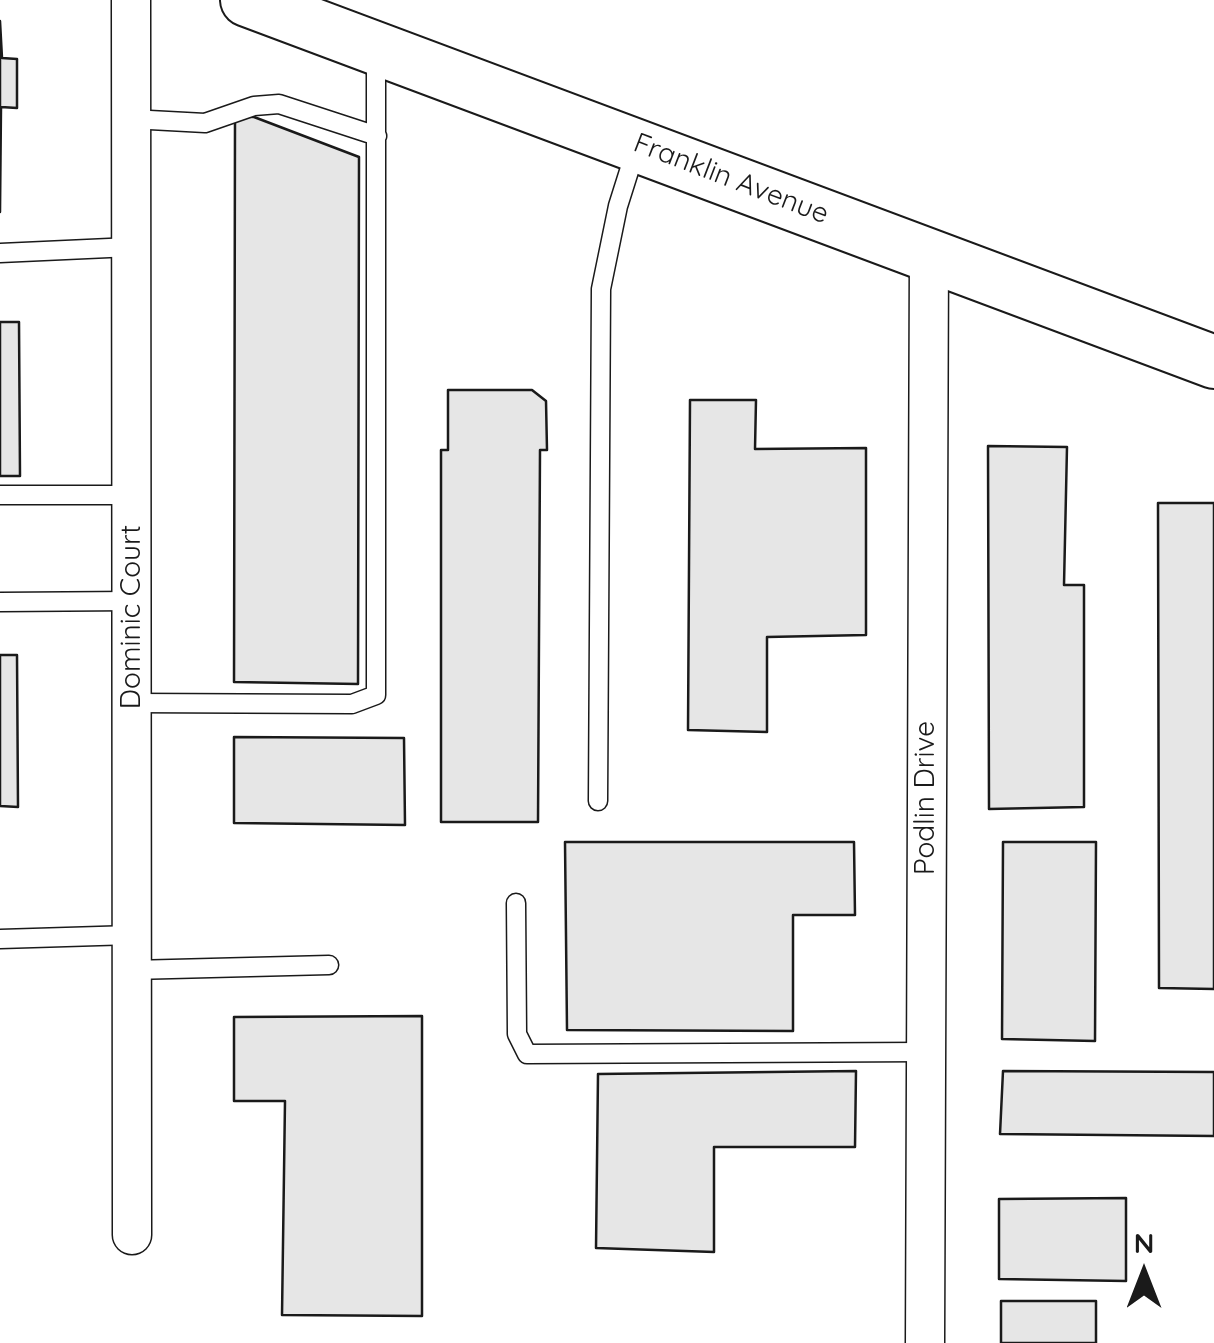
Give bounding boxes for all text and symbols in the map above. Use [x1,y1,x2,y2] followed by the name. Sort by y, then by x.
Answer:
[629,126,833,232] street label: Franklin Avenue
[115,525,149,709] street label: Dominic Court
[909,721,943,875] street label: Podlin Drive
[1094,1223,1194,1323] north arrow
[1134,1225,1154,1260] text: N

